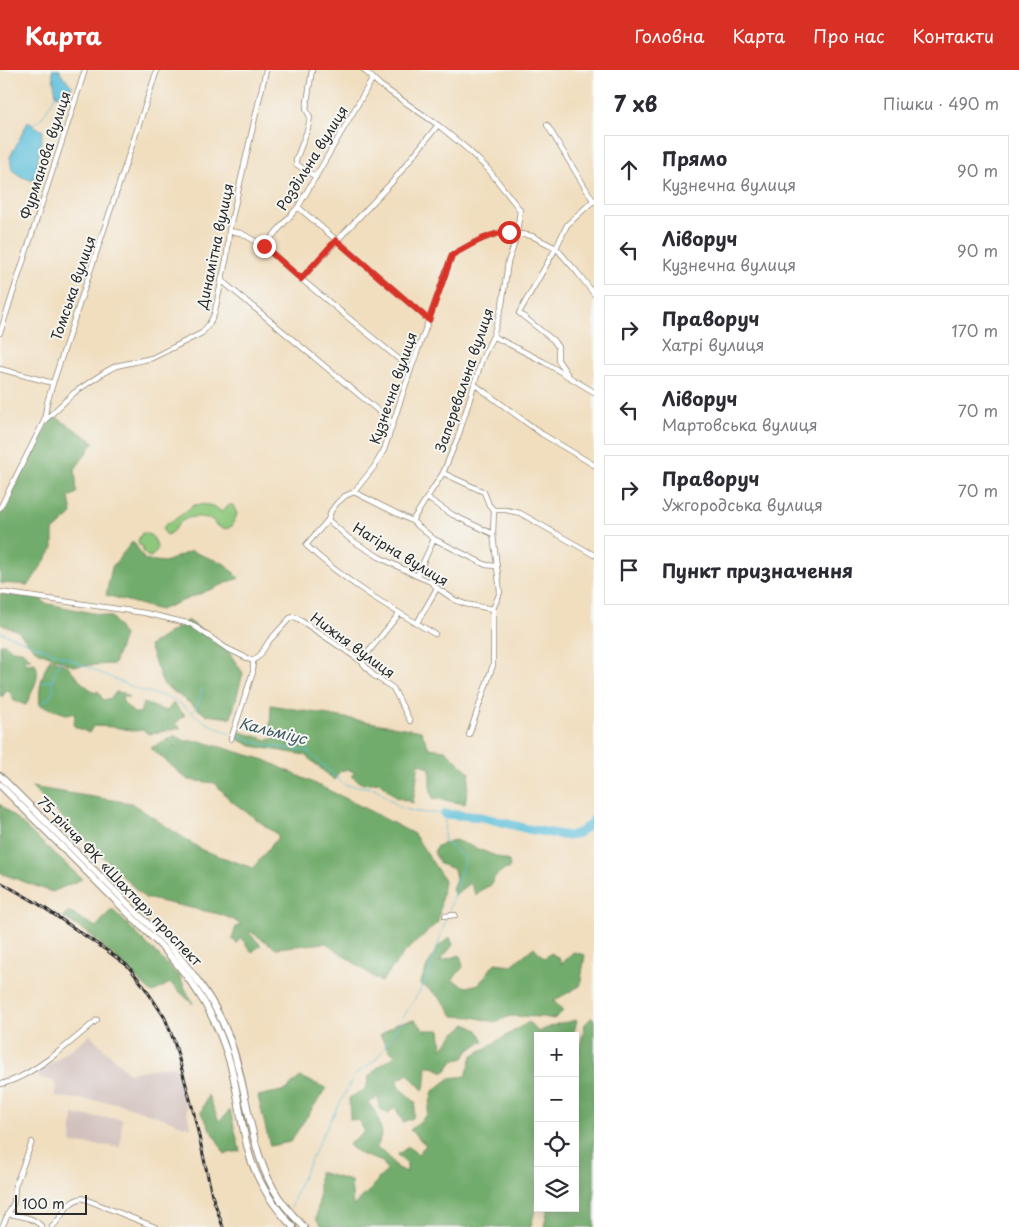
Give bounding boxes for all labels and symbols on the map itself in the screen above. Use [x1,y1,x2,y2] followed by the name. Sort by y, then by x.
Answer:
[14,88,76,222] street label: Фурманова вулиця
[271,101,353,215] street label: Роздільна вулиця
[191,181,239,312] street label: Динамітна вулиця
[498,221,521,244] route start
[45,233,101,343] street label: Томська вулиця
[253,235,276,258] route end
[429,305,499,455] street label: Заперевальна вулиця
[364,329,422,447] street label: Кузнечна вулиця
[349,517,453,591] street label: Нагірна вулиця
[306,607,400,683] street label: Нижня вулиця
[237,711,310,750] water label: Кальміус
[33,791,207,971] street label: 75-річчя ФК «Шахтар» проспект
[15,1192,88,1215] scale bar

